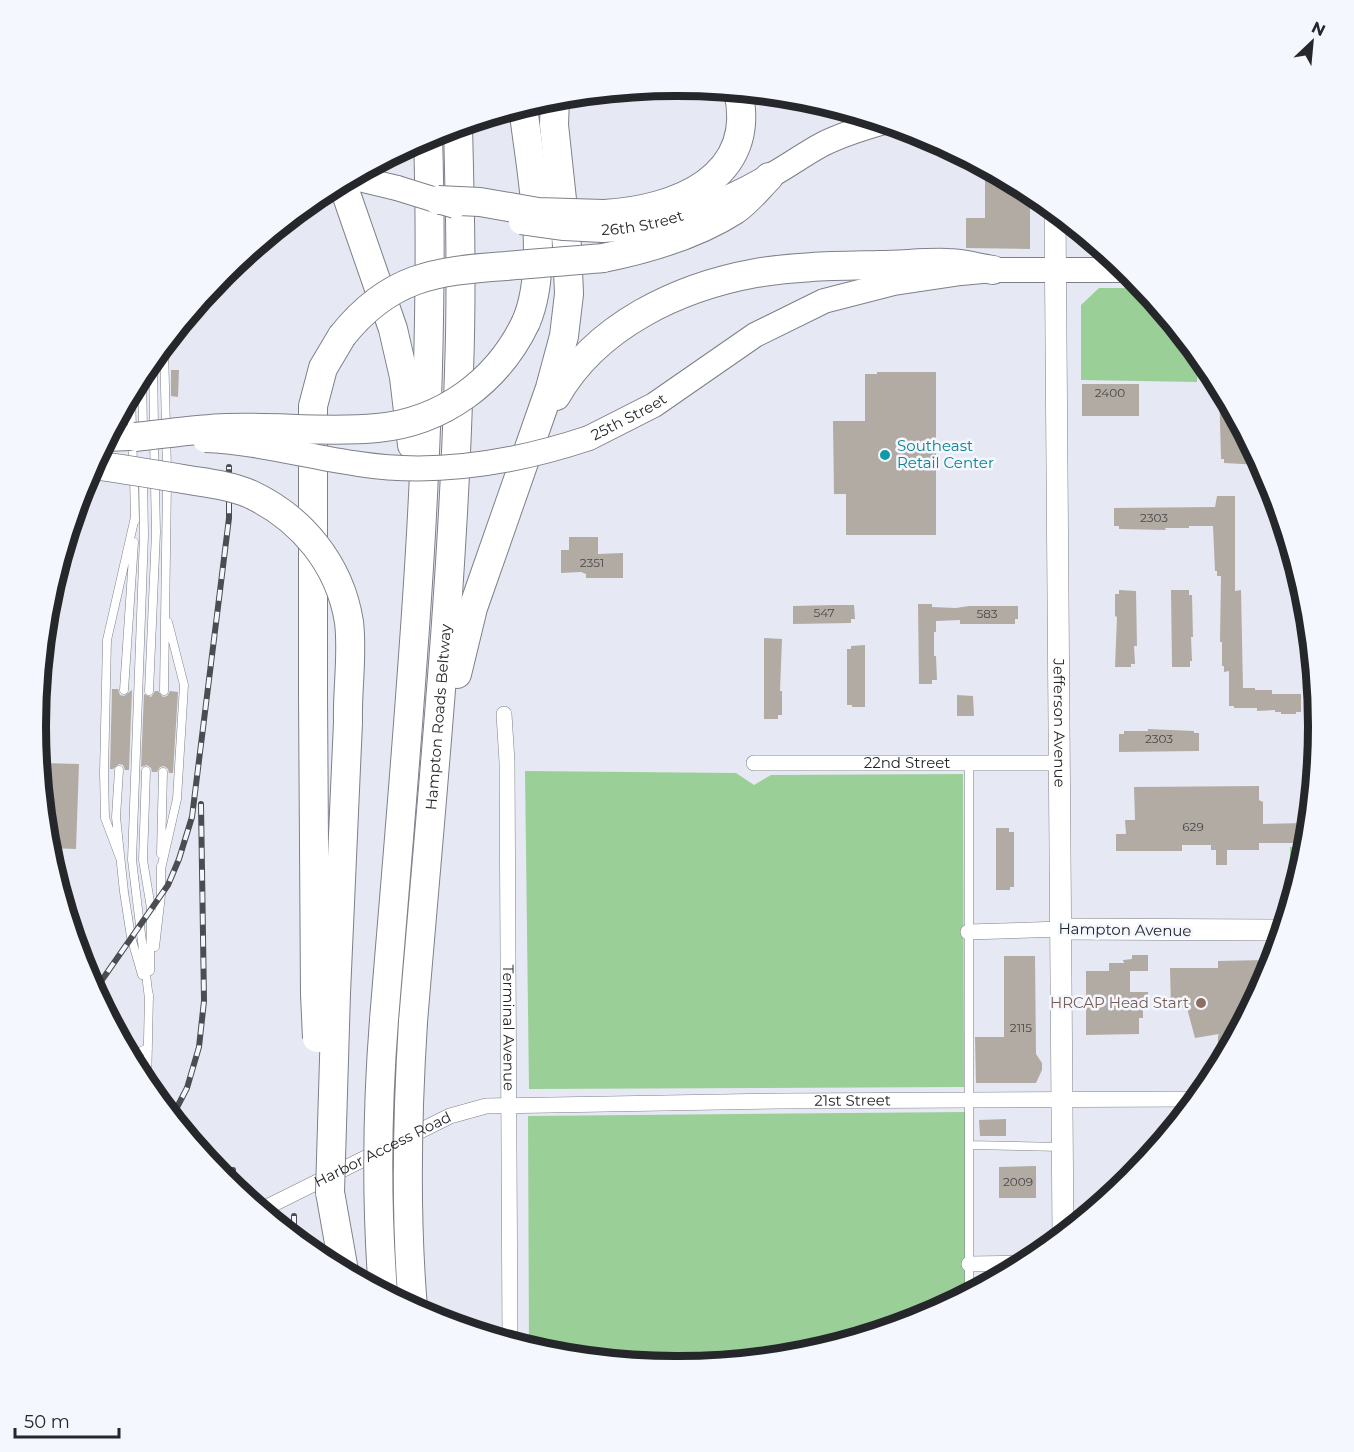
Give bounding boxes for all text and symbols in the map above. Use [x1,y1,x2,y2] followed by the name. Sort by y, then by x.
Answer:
[1282,12,1342,72] north arrow
[1308,18,1328,40] text: N
[601,206,686,239] street label: 26th Street
[1095,385,1125,400] house number: 2400
[588,389,670,444] street label: 25th Street
[897,436,994,472] place label: Southeast Retail Center
[878,448,892,462] marker: Southeast Retail Center
[1140,510,1168,525] house number: 2303
[580,555,604,570] house number: 2351
[813,605,835,620] house number: 547
[976,606,998,621] house number: 583
[421,622,455,811] street label: Hampton Roads Beltway
[1049,657,1070,788] street label: Jefferson Avenue
[1145,731,1173,746] house number: 2303
[864,753,950,772] street label: 22nd Street
[1182,819,1204,834] house number: 629
[1058,919,1192,940] street label: Hampton Avenue
[499,965,519,1091] street label: Terminal Avenue
[1050,993,1189,1012] place label: HRCAP Head Start
[1194,996,1208,1010] marker: HRCAP Head Start
[1010,1020,1032,1035] house number: 2115
[814,1090,891,1110] street label: 21st Street
[311,1107,454,1191] street label: Harbor Access Road
[1003,1174,1033,1189] house number: 2009
[15,1401,118,1439] scale bar
[24,1411,70,1433] text: 50 m

